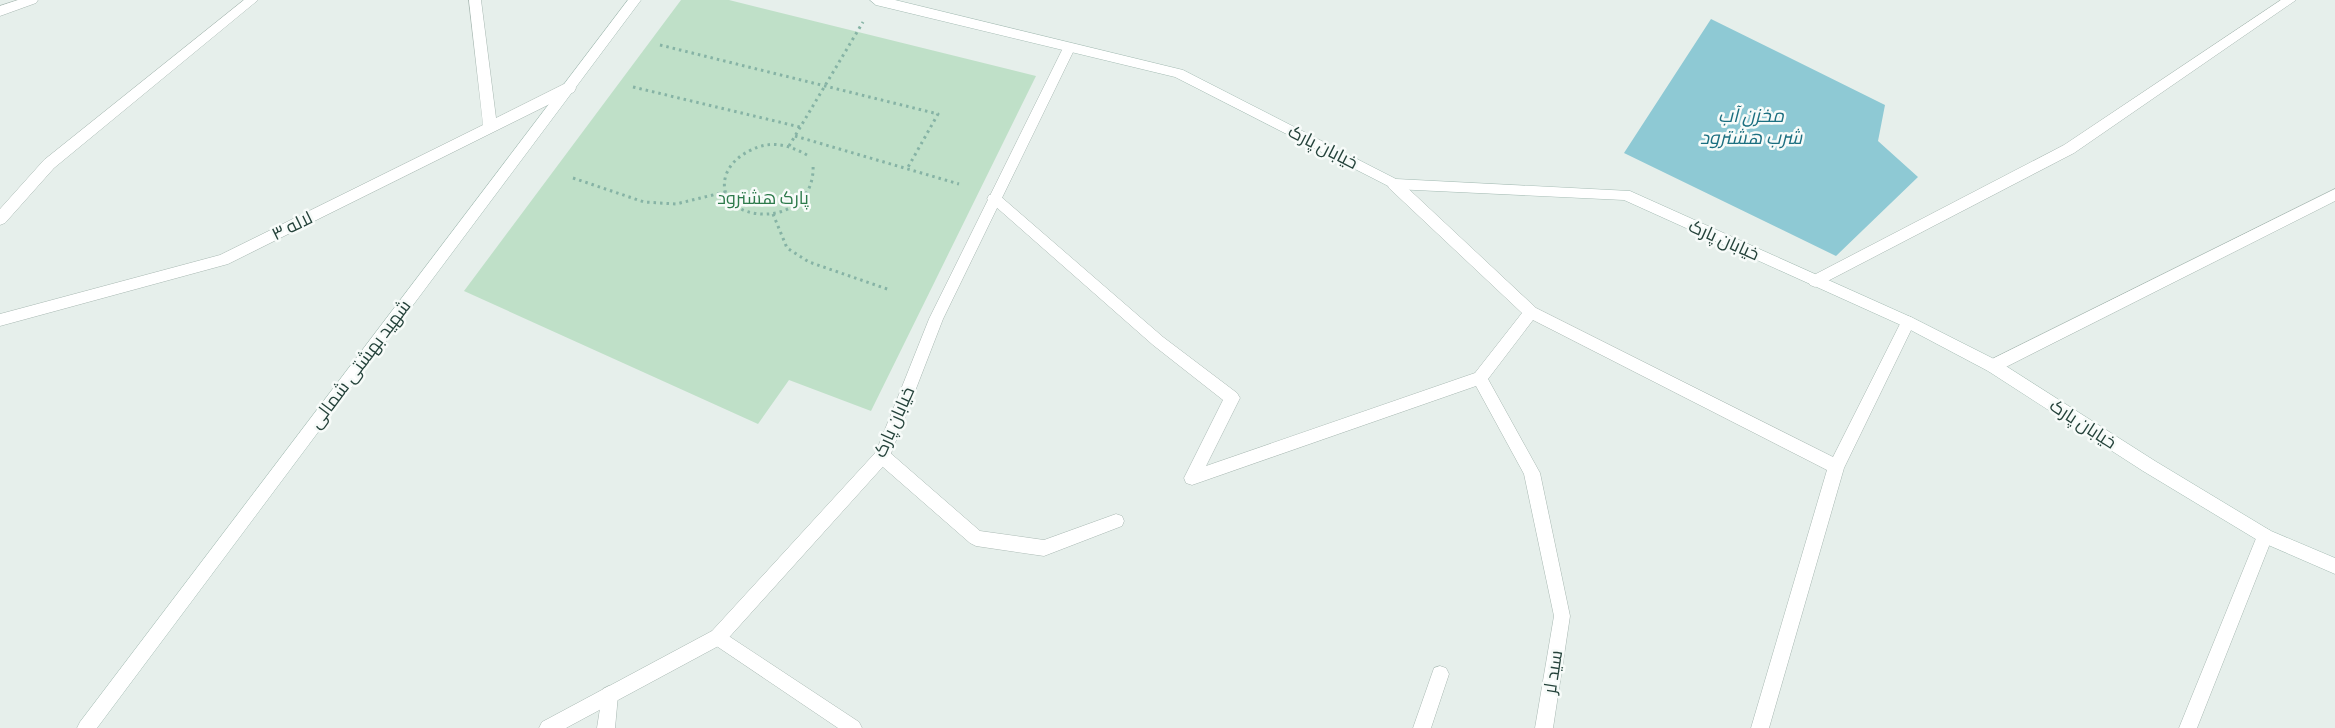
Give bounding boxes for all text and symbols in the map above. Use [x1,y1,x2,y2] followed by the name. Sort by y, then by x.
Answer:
[1700,102,1803,150] water label: مخزن آب شرب هشترود
[1284,118,1362,175] street label: خیابان پارک
[717,185,809,210] park label: پارک هشترود
[267,205,316,245] street label: لاله ۳
[1685,213,1764,266] street label: خیابان پارک
[303,294,416,433] street label: شهید بهشتی شمالی
[867,382,920,461] street label: خیابان پارک
[2045,393,2122,455] street label: خیابان پارک
[1537,648,1567,696] street label: سید لر

